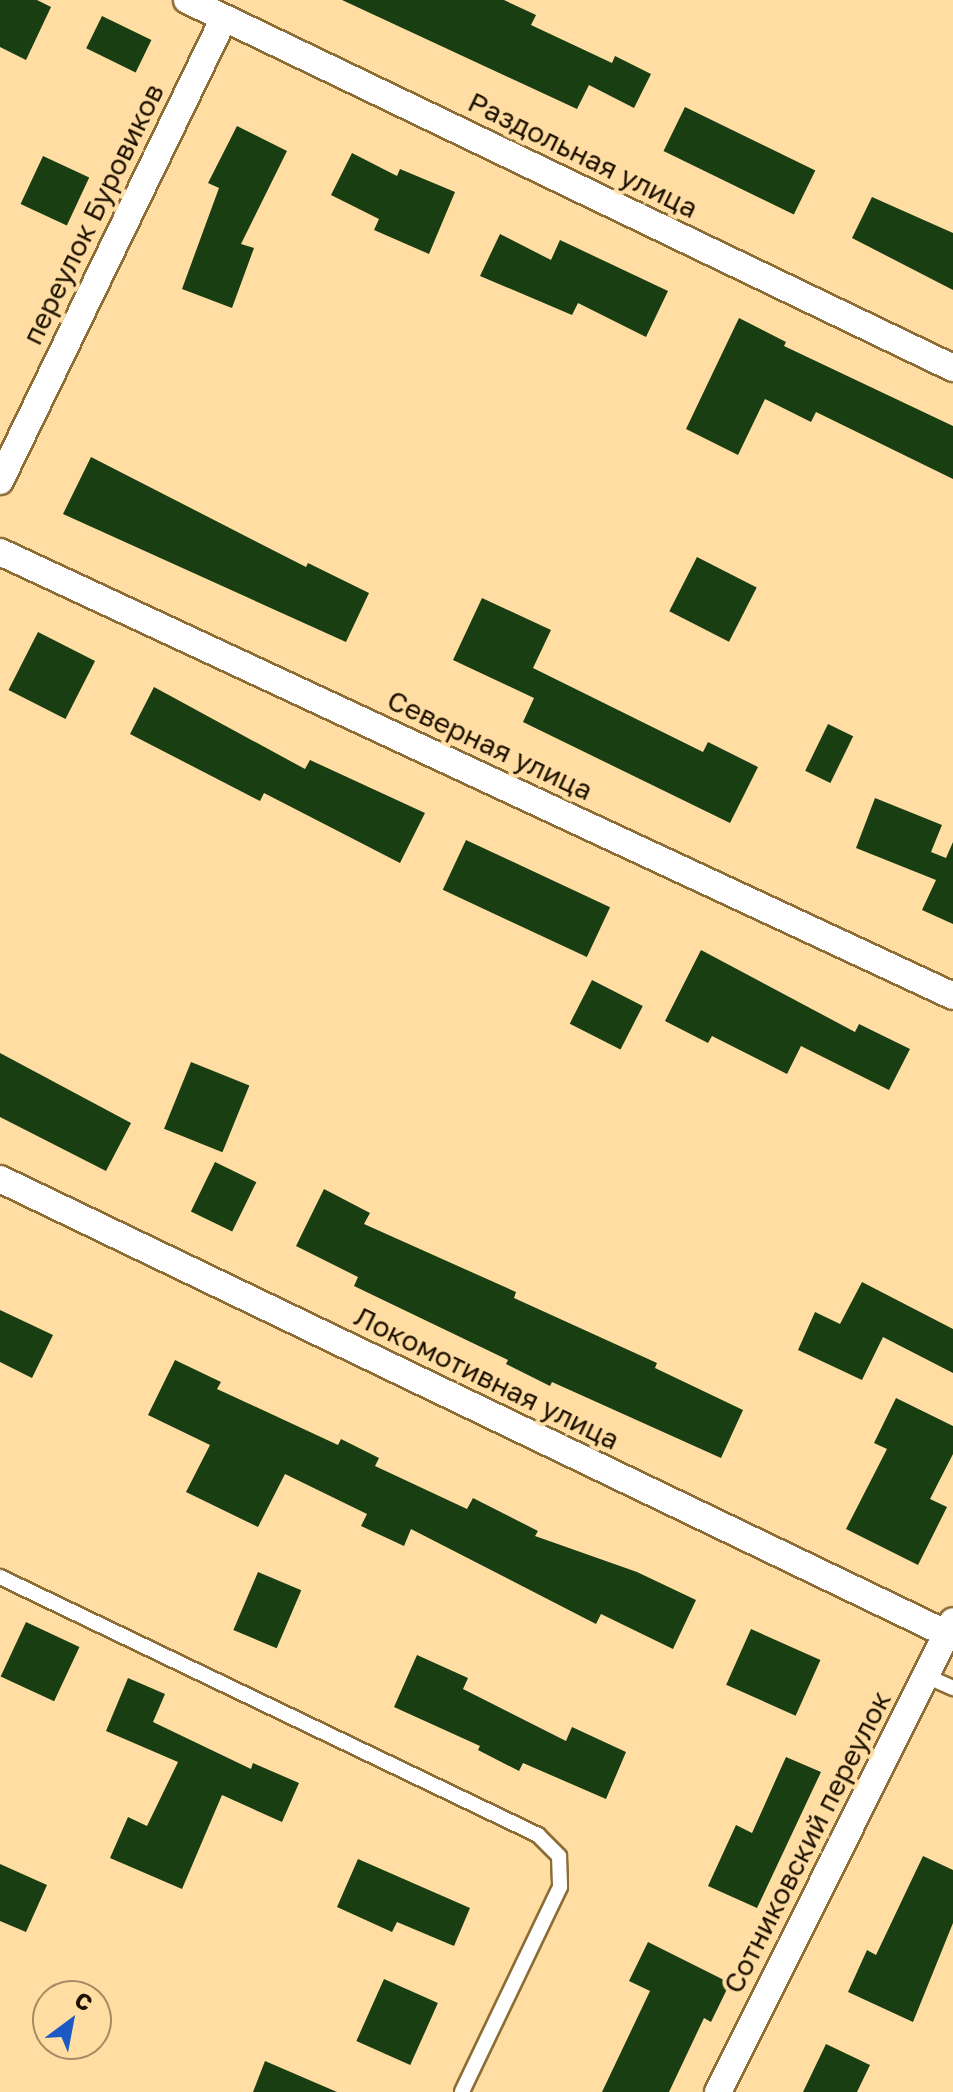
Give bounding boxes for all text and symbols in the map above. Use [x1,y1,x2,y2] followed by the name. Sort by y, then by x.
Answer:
[15,78,171,350] street label: переулок Буровиков
[463,85,703,225] street label: Раздольная улица
[382,683,598,807] street label: Северная улица
[349,1299,625,1457] street label: Локомотивная улица
[716,1685,898,1999] street label: Сотниковский переулок
[32,1980,112,2060] north arrow
[70,1985,98,2017] text: С

